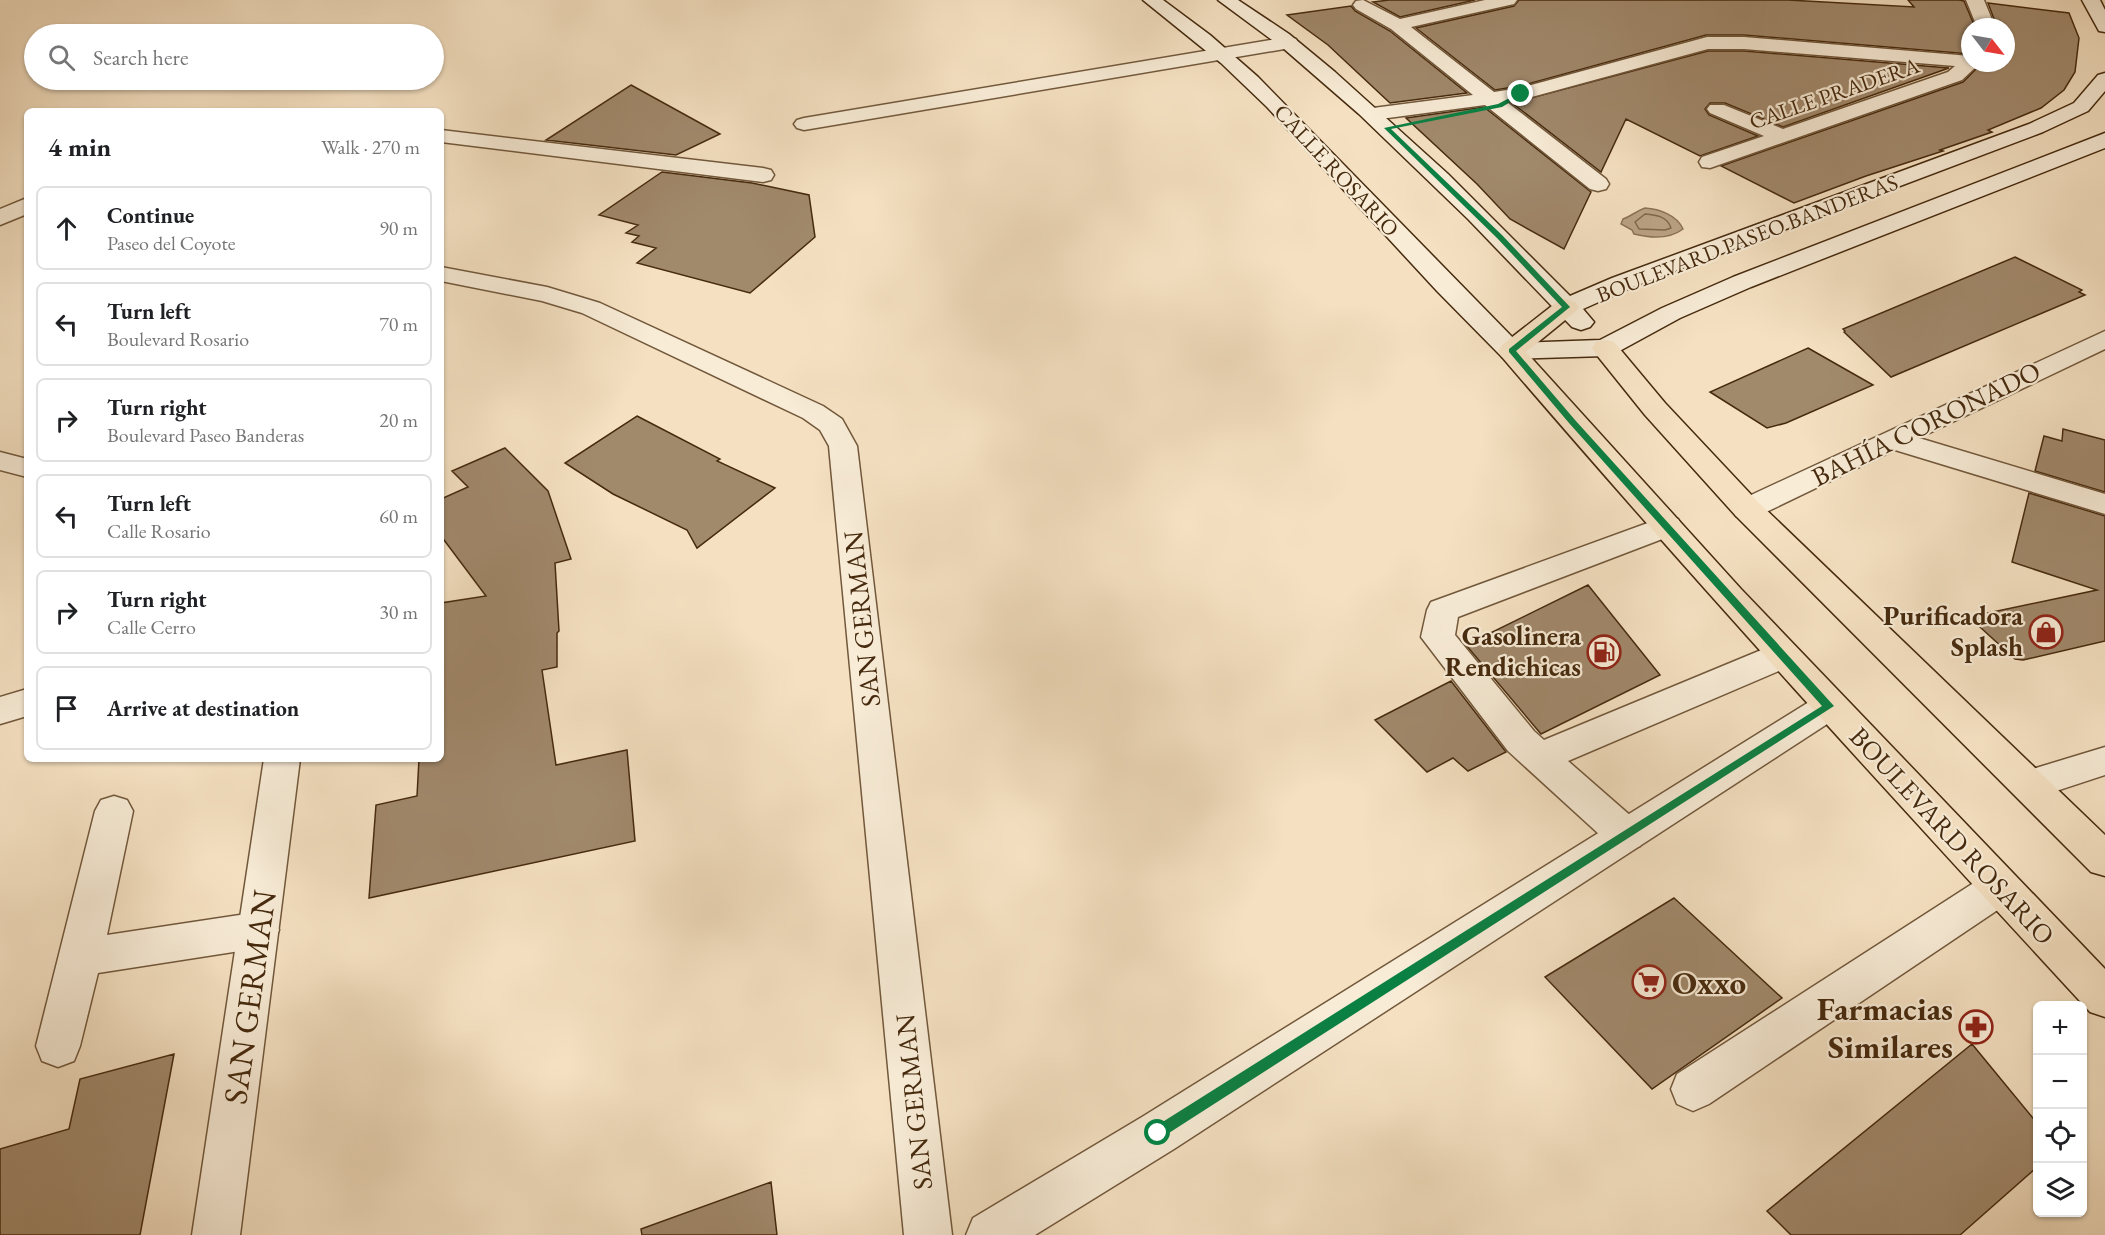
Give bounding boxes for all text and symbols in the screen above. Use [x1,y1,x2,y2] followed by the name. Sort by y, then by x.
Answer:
[1961,18,2015,72] north arrow
[24,24,444,90] search box
[45,41,78,74] icon: search
[93,43,188,72] text: Search here
[1745,51,1924,136] street label: CALLE PRADERA
[1507,80,1533,106] route end
[1268,98,1406,243] street label: CALLE ROSARIO
[48,130,111,164] text: 4 min
[321,134,420,160] text: Walk · 270 m
[1592,167,1902,309] street label: BOULEVARD PASEO BANDERAS
[107,201,194,230] text: Continue
[50,212,83,245] icon: ahead
[379,215,418,241] text: 90 m
[107,230,236,256] text: Paseo del Coyote
[107,297,191,326] text: Turn left
[50,308,83,341] icon: left
[379,311,418,337] text: 70 m
[107,326,249,352] text: Boulevard Rosario
[1806,353,2046,494] street label: BAHÍA CORONADO
[107,393,206,422] text: Turn right
[50,404,83,437] icon: right
[379,407,418,433] text: 20 m
[107,422,304,448] text: Boulevard Paseo Banderas
[107,489,191,518] text: Turn left
[50,500,83,533] icon: left
[379,503,418,529] text: 60 m
[107,518,211,544] text: Calle Rosario
[835,529,888,709] street label: SAN GERMAN
[107,585,206,614] text: Turn right
[50,596,83,629] icon: right
[1883,598,2023,664] place label: Purificadora Splash
[379,599,418,625] text: 30 m
[107,614,196,640] text: Calle Cerro
[2028,614,2064,650] shop icon: Purificadora Splash
[1445,618,1581,684] place label: Gasolinera Rendichicas
[1586,634,1622,670] fuel station icon: Gasolinera Rendichicas
[50,692,83,725] icon: arrive
[107,694,299,723] text: Arrive at destination
[1842,719,2063,952] street label: BOULEVARD ROSARIO
[213,887,286,1107] street label: SAN GERMAN
[1672,961,1746,1004] place label: Oxxo
[1631,964,1667,1000] supermarket icon: Oxxo
[1817,987,1953,1068] place label: Farmacias Similares
[2033,1001,2087,1217] map controls
[2033,1001,2087,1055] button: +
[1958,1009,1994,1045] pharmacy icon: Farmacias Similares
[887,1012,940,1192] street label: SAN GERMAN
[2033,1055,2087,1109] button: −
[2033,1109,2087,1163] button: locate
[1144,1119,1170,1145] route start
[2033,1163,2087,1217] button: layers

